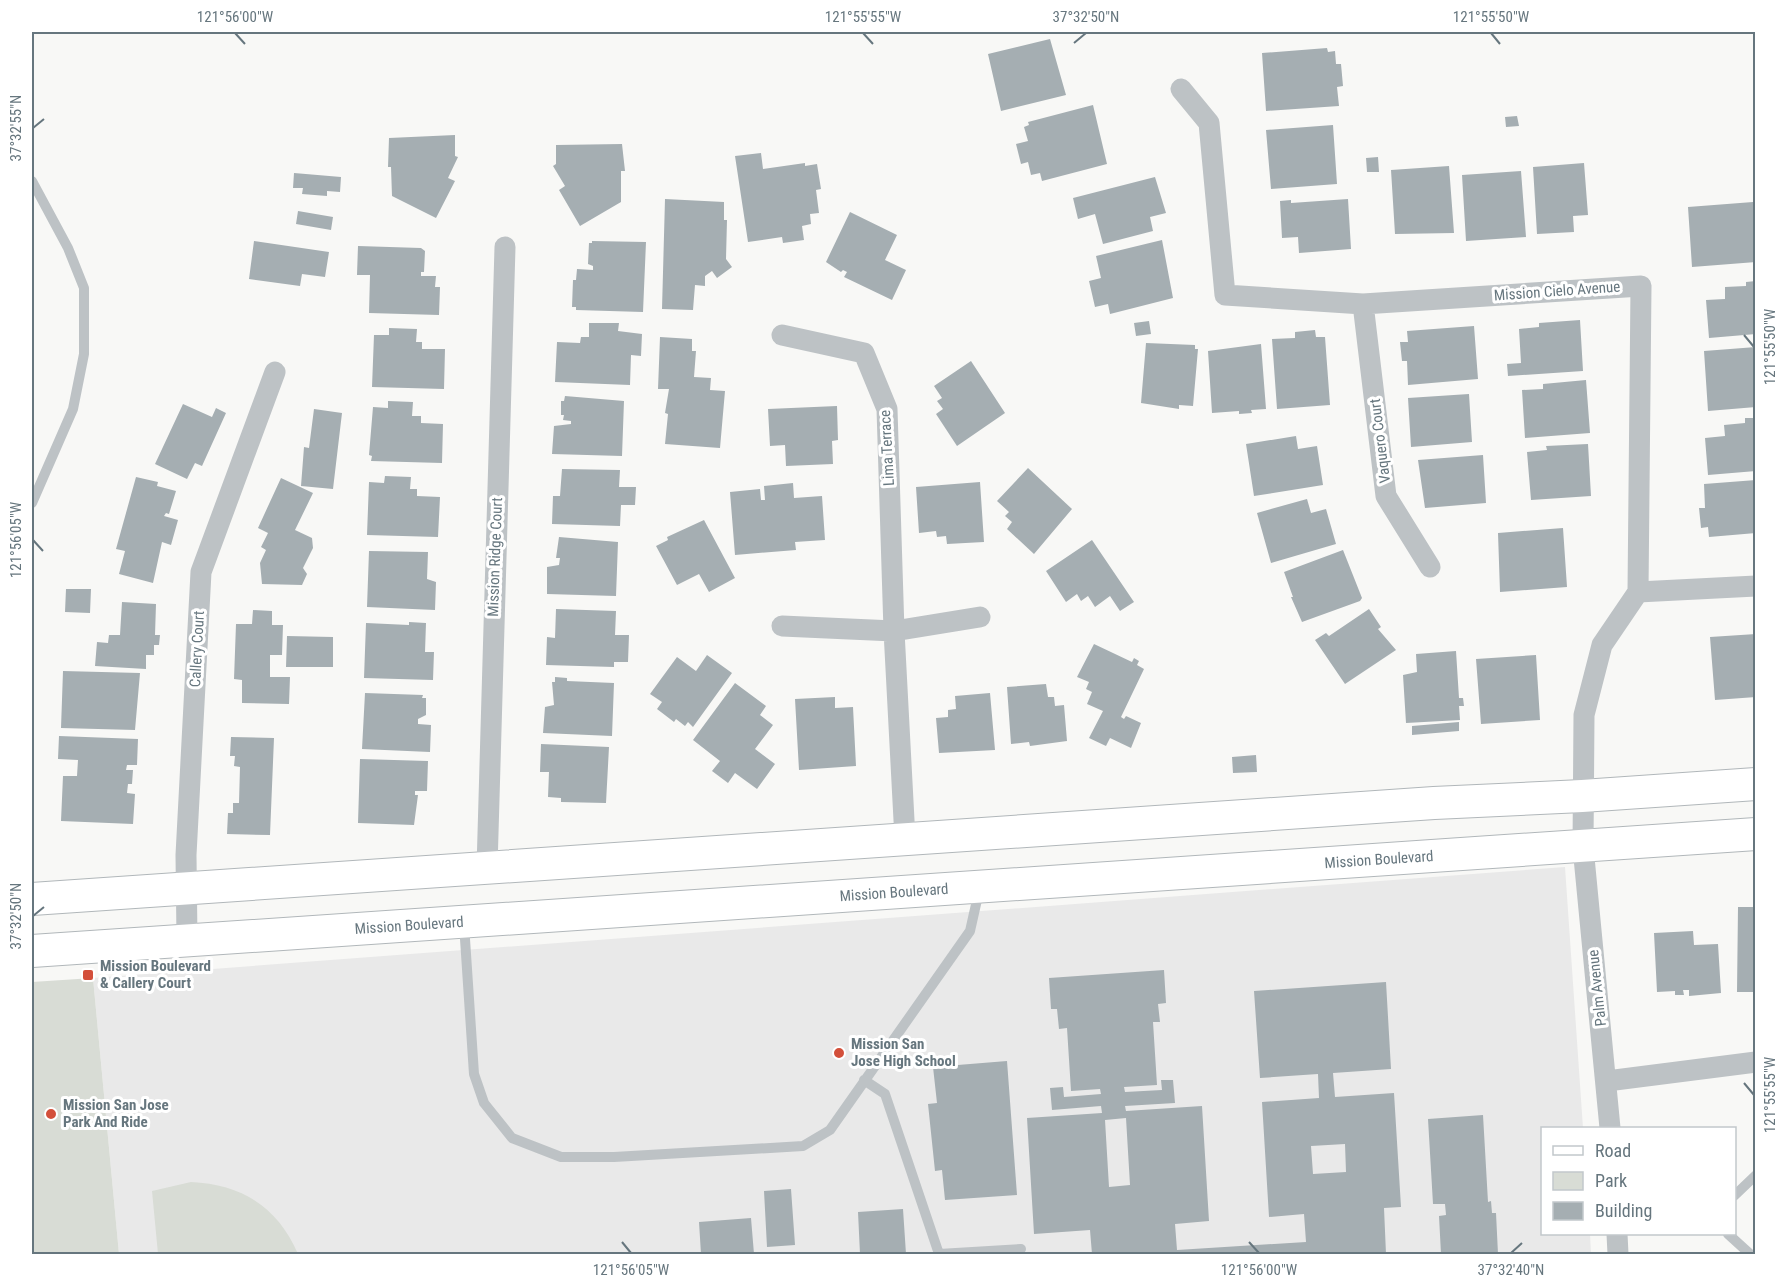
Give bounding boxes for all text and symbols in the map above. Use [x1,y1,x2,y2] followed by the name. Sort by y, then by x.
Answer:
[197,8,274,26] text: 121°56'00"W
[825,8,902,26] text: 121°55'55"W
[1053,8,1119,26] text: 37°32'50"N
[1453,8,1530,26] text: 121°55'50"W
[7,95,25,161] text: 37°32'55"N
[1493,278,1621,304] street label: Mission Cielo Avenue
[1761,308,1779,385] text: 121°55'50"W
[1366,398,1394,484] street label: Vaquero Court
[876,409,898,487] street label: Lima Terrace
[484,497,506,617] street label: Mission Ridge Court
[7,501,25,578] text: 121°56'05"W
[186,610,208,688] street label: Callery Court
[1324,847,1434,872] street label: Mission Boulevard
[839,880,949,905] street label: Mission Boulevard
[7,883,25,949] text: 37°32'50"N
[354,913,464,938] street label: Mission Boulevard
[1584,949,1610,1027] street label: Palm Avenue
[100,957,211,992] place label: Mission Boulevard & Callery Court
[81,968,95,982] marker: Mission Boulevard & Callery Court
[851,1035,956,1070] place label: Mission San Jose High School
[832,1046,846,1060] marker: Mission San Jose High School
[1761,1056,1779,1133] text: 121°55'55"W
[63,1096,169,1131] place label: Mission San Jose Park And Ride
[44,1107,58,1121] marker: Mission San Jose Park And Ride
[1541,1127,1736,1235] legend
[1595,1140,1631,1161] text: Road
[1595,1170,1627,1191] text: Park
[1595,1200,1652,1221] text: Building
[593,1261,670,1279] text: 121°56'05"W
[1221,1261,1298,1279] text: 121°56'00"W
[1478,1261,1544,1279] text: 37°32'40"N

